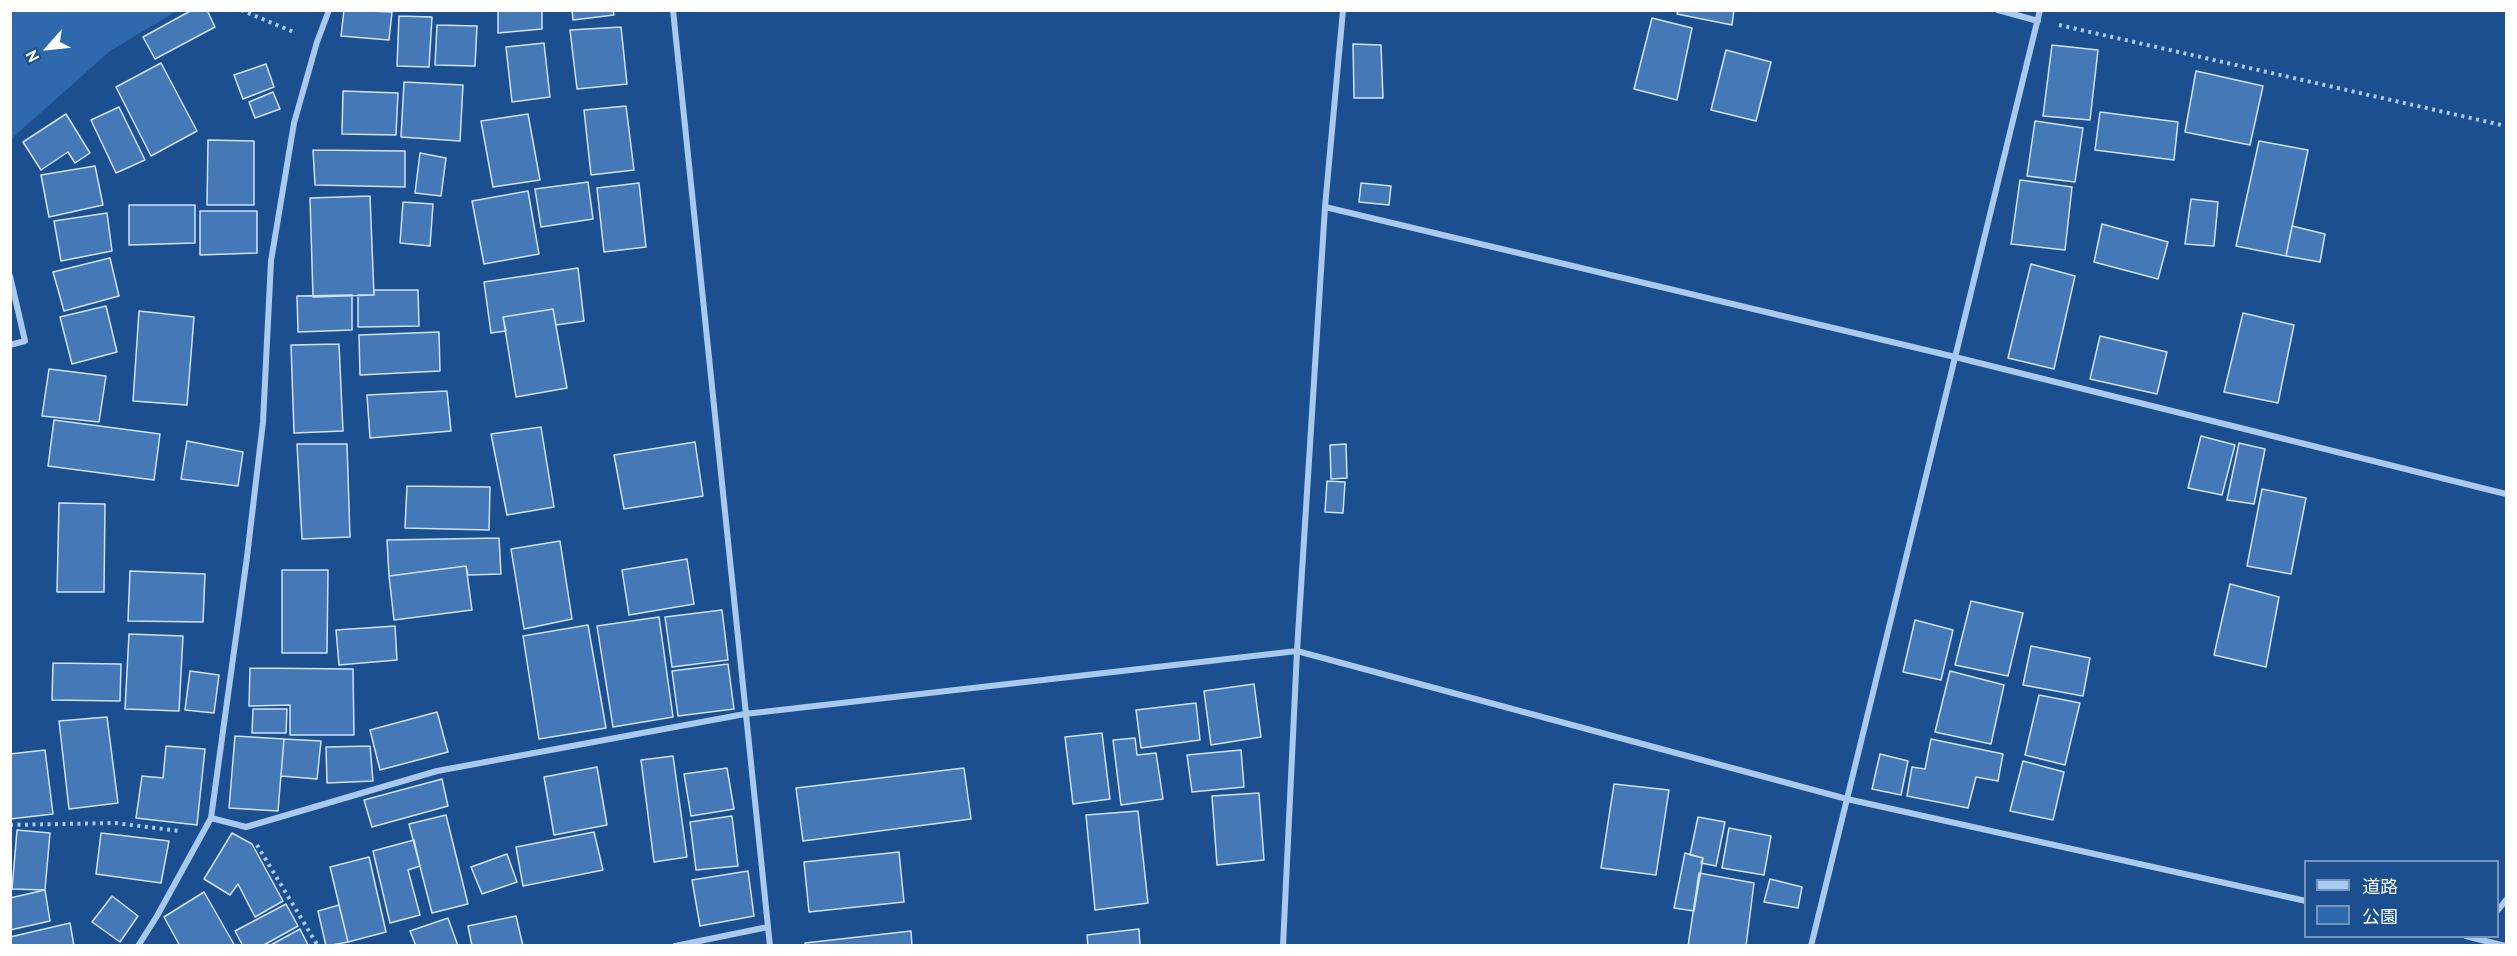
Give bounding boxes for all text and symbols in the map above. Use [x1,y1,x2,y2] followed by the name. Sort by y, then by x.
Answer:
[18,18,78,78] north arrow
[21,47,43,65] text: N
[2304,860,2499,938] legend
[2362,875,2398,898] text: 道路
[2362,905,2398,928] text: 公園

